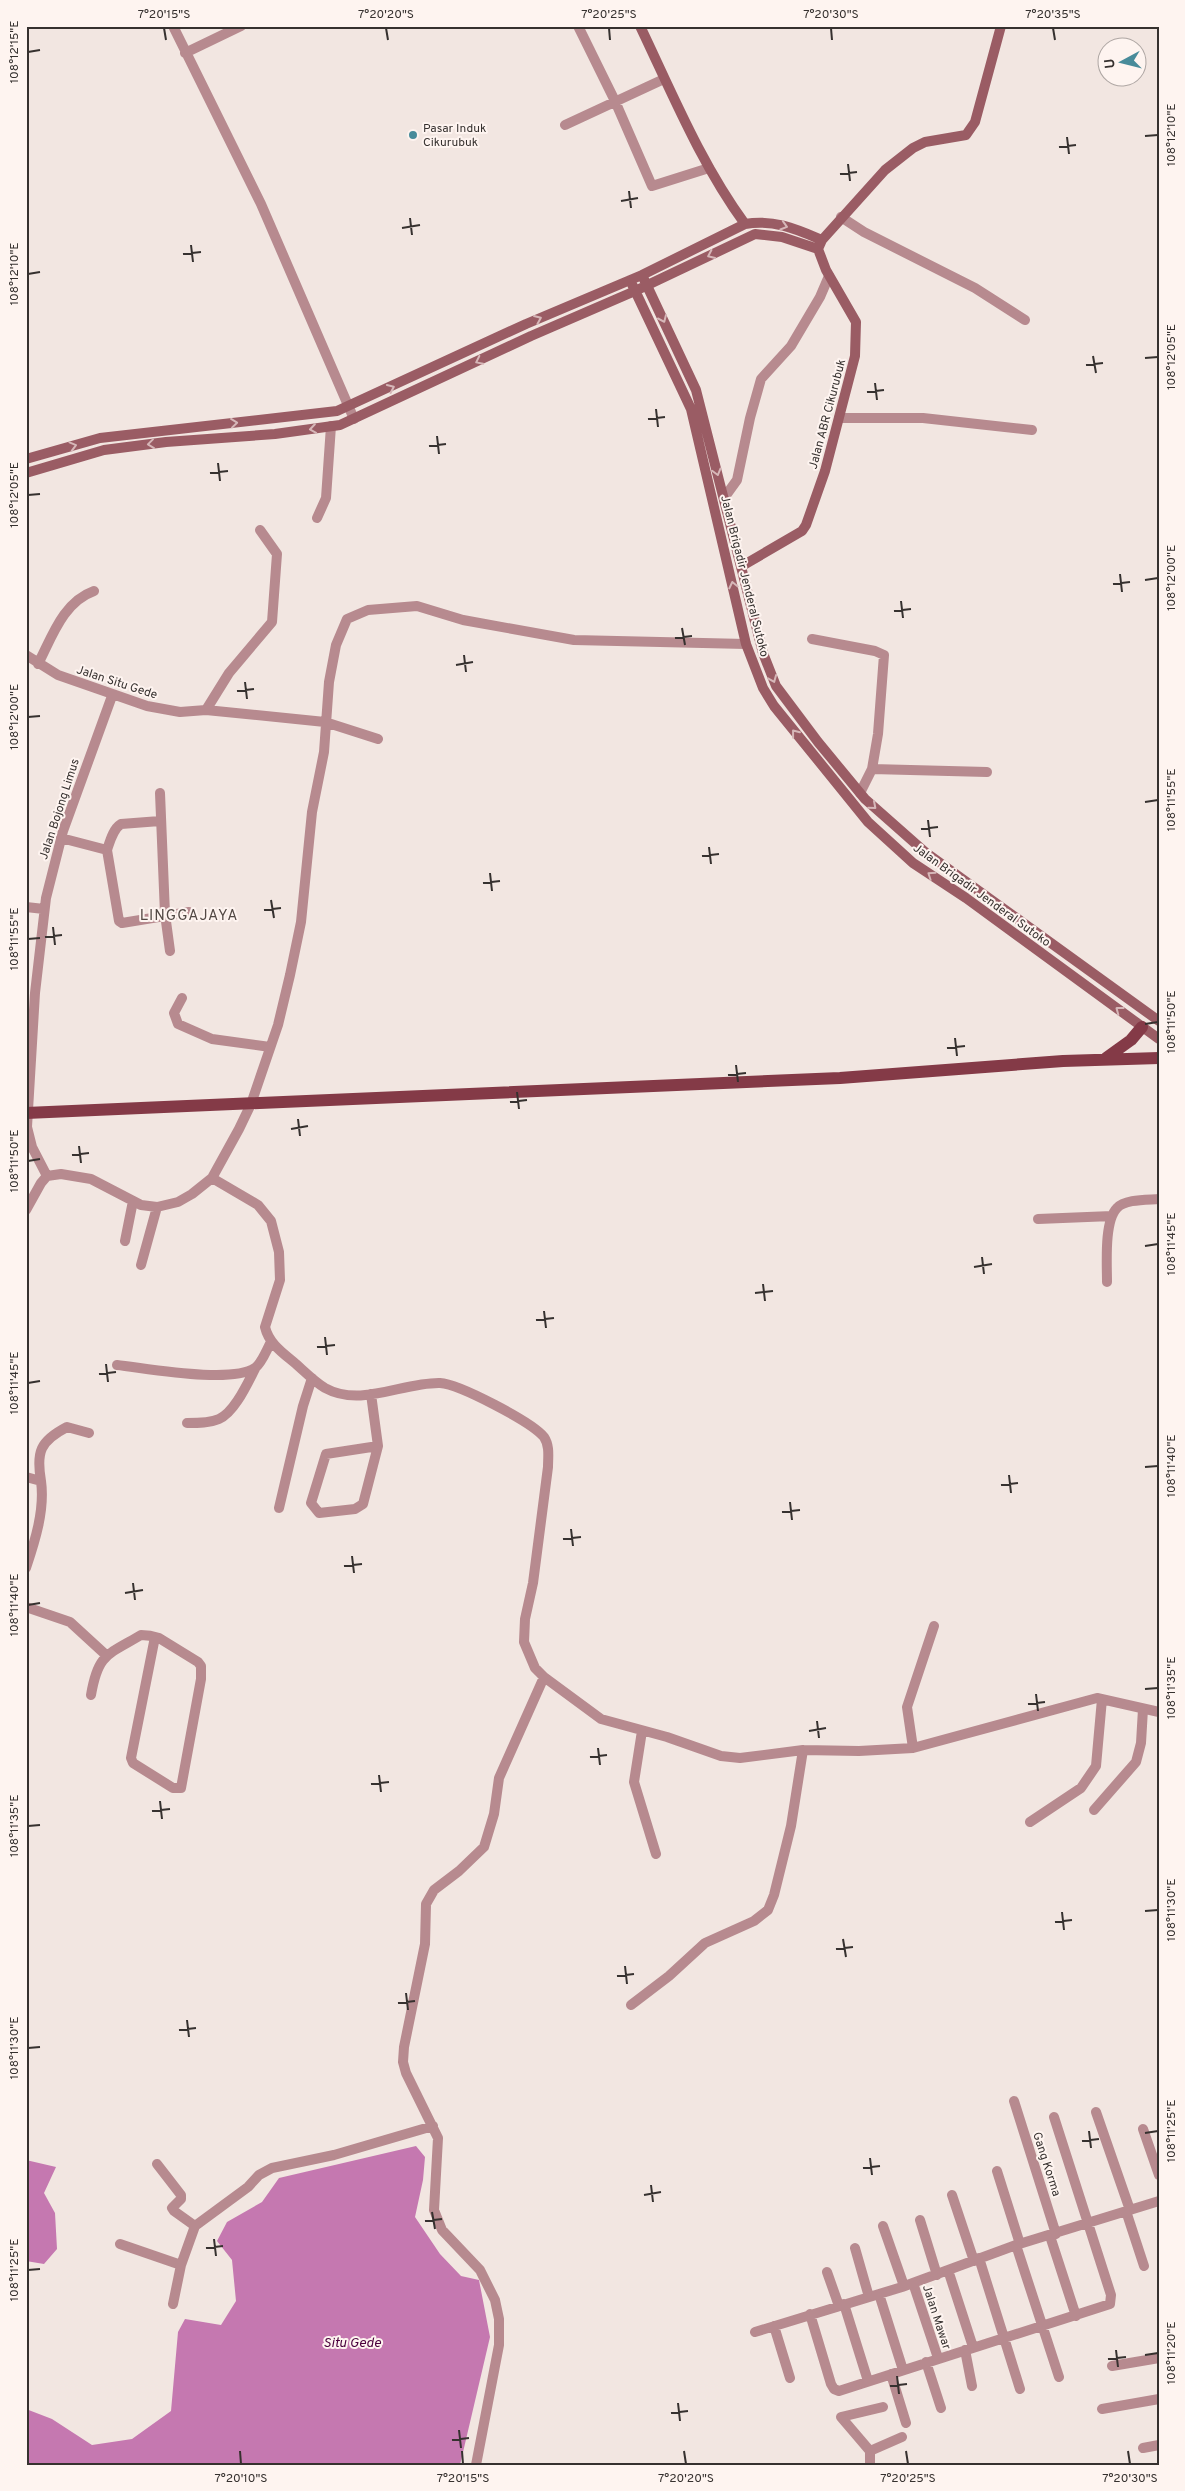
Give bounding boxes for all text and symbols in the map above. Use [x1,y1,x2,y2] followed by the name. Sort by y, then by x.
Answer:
[138,7,190,23] text: 7°20'15"S
[358,7,414,23] text: 7°20'20"S
[581,7,637,23] text: 7°20'25"S
[803,7,859,23] text: 7°20'30"S
[1025,7,1081,23] text: 7°20'35"S
[7,21,23,83] text: 108°12'15"E
[1098,38,1148,88] north arrow
[1102,57,1120,69] text: U
[1164,103,1180,167] text: 108°12'10"E
[423,121,486,151] place label: Pasar Induk Cikurubuk
[407,129,419,141] marker: Pasar Induk Cikurubuk
[780,220,788,230] one-way arrow
[7,242,23,306] text: 108°12'10"E
[707,249,716,259] one-way arrow
[657,314,667,323] one-way arrow
[533,315,542,325] one-way arrow
[1164,324,1180,390] text: 108°12'05"E
[475,355,484,365] one-way arrow
[806,358,850,471] street label: Jalan ABR Cikurubuk
[386,384,395,394] one-way arrow
[230,418,238,429] one-way arrow
[309,423,317,434] one-way arrow
[147,438,155,449] one-way arrow
[68,441,77,451] one-way arrow
[7,462,23,528] text: 108°12'05"E
[711,467,722,476] one-way arrow
[716,494,772,659] street label: Jalan Brigadir Jenderal Sutoko
[1164,545,1180,611] text: 108°12'00"E
[728,581,739,590] one-way arrow
[74,662,159,704] street label: Jalan Situ Gede
[767,674,778,683] one-way arrow
[7,684,23,750] text: 108°12'00"E
[792,729,801,738] one-way arrow
[36,757,84,862] street label: Jalan Bojong Limus
[1164,769,1180,831] text: 108°11'55"E
[868,800,877,809] one-way arrow
[910,841,1054,951] street label: Jalan Brigadir Jenderal Sutoko
[927,871,936,881] one-way arrow
[140,907,238,926] district label: LINGGAJAYA
[7,908,23,970] text: 108°11'55"E
[1164,990,1180,1054] text: 108°11'50"E
[1116,1008,1125,1016] one-way arrow
[7,1129,23,1193] text: 108°11'50"E
[1164,1213,1180,1275] text: 108°11'45"E
[7,1352,23,1414] text: 108°11'45"E
[1164,1434,1180,1498] text: 108°11'40"E
[7,1573,23,1637] text: 108°11'40"E
[1164,1657,1180,1719] text: 108°11'35"E
[7,1795,23,1857] text: 108°11'35"E
[1164,1879,1180,1941] text: 108°11'30"E
[7,2017,23,2079] text: 108°11'30"E
[1164,2100,1180,2162] text: 108°11'25"E
[1028,2130,1064,2198] street label: Gang Korma
[7,2239,23,2301] text: 108°11'25"E
[918,2283,954,2352] street label: Jalan Mawar
[1164,2321,1180,2385] text: 108°11'20"E
[323,2335,382,2352] water label: Situ Gede
[215,2471,268,2487] text: 7°20'10"S
[437,2471,489,2487] text: 7°20'15"S
[658,2471,714,2487] text: 7°20'20"S
[880,2471,936,2487] text: 7°20'25"S
[1102,2471,1158,2487] text: 7°20'30"S

